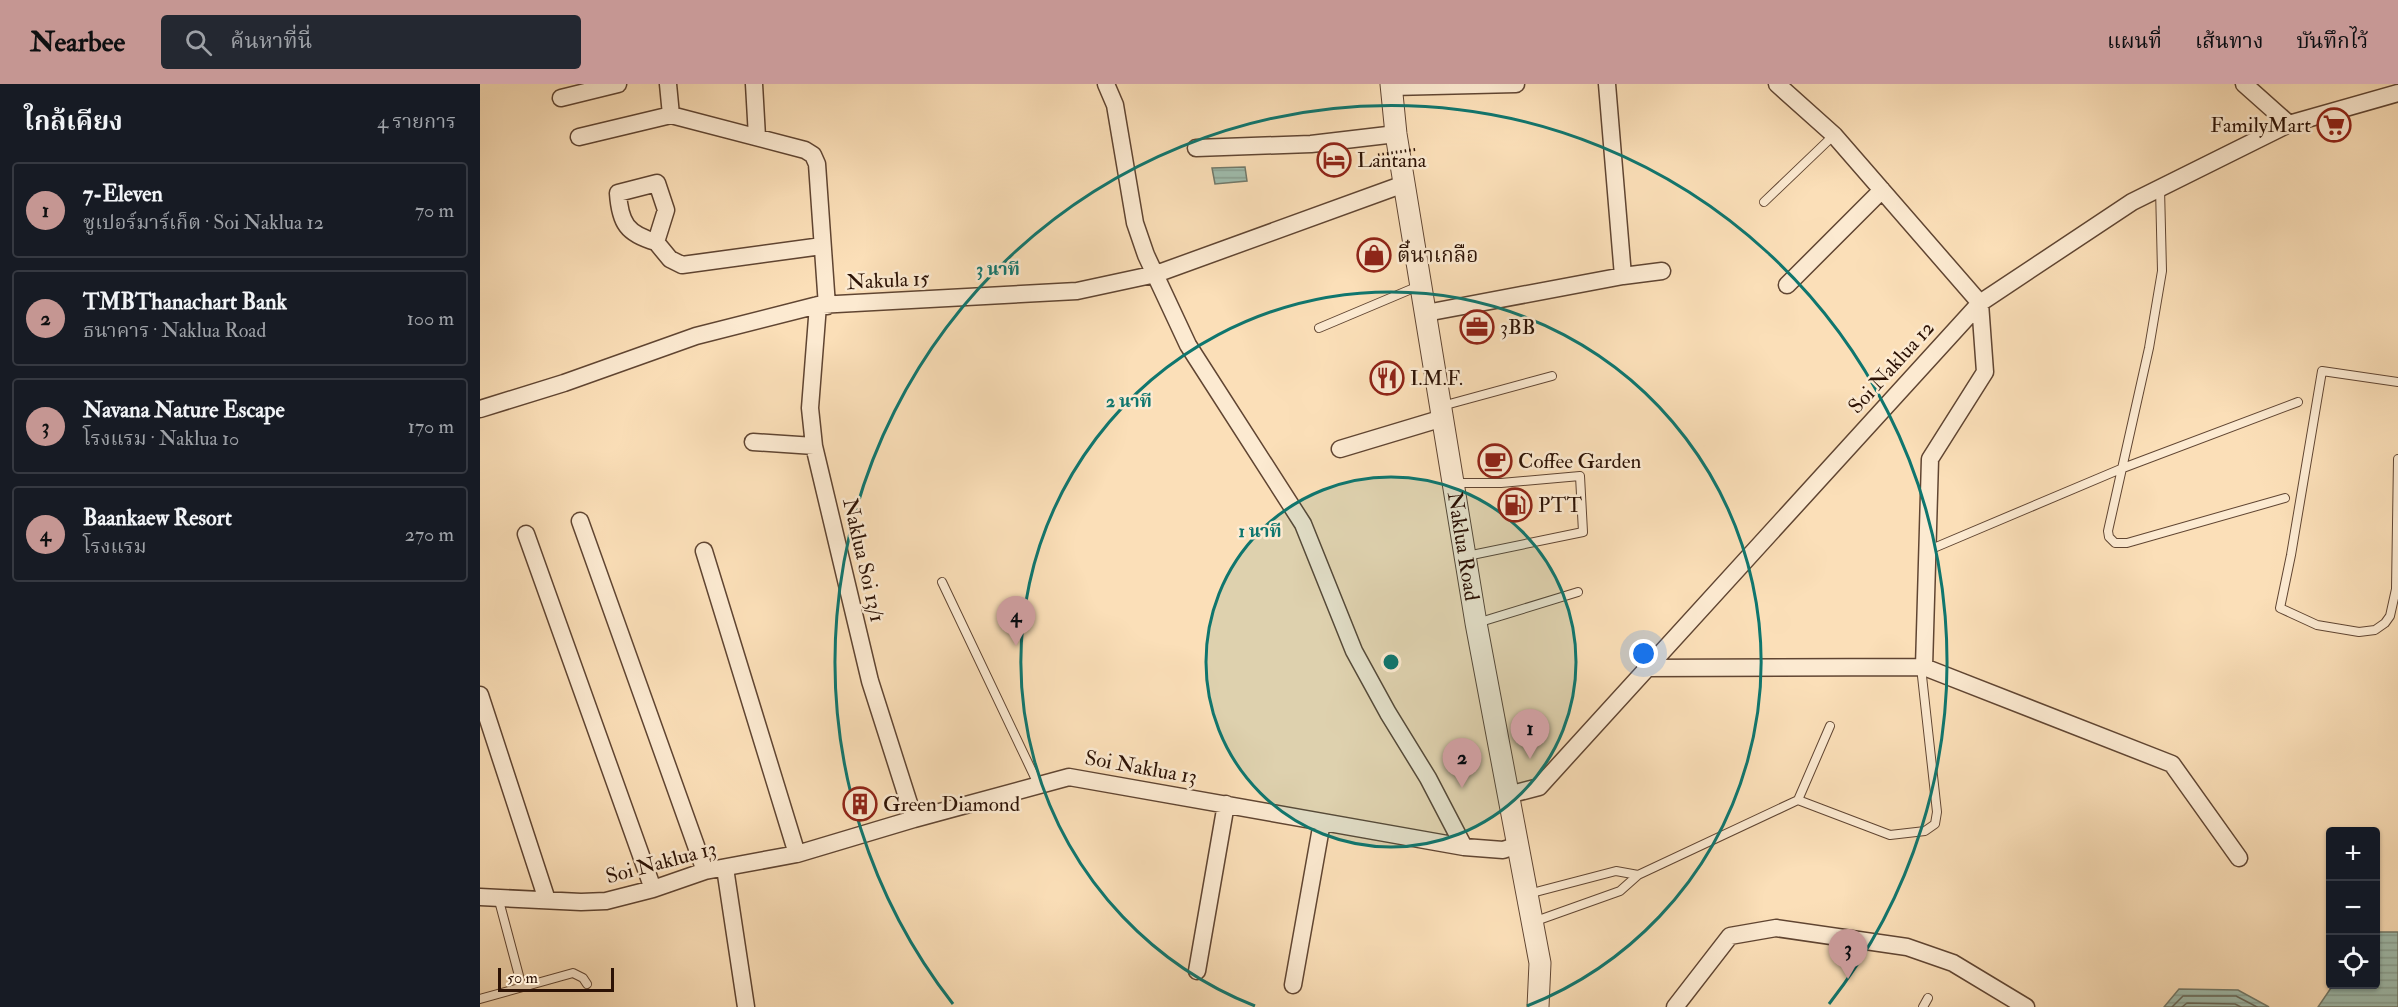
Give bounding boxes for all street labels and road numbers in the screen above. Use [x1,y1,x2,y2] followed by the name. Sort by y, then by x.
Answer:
[846,265,931,296] street label: Nakula 15
[1842,315,1940,420] street label: Soi Naklua 12
[1441,490,1485,604] street label: Naklua Road
[836,495,891,625] street label: Naklua Soi 13/1
[1083,744,1199,791] street label: Soi Naklua 13
[603,835,719,890] street label: Soi Naklua 13

